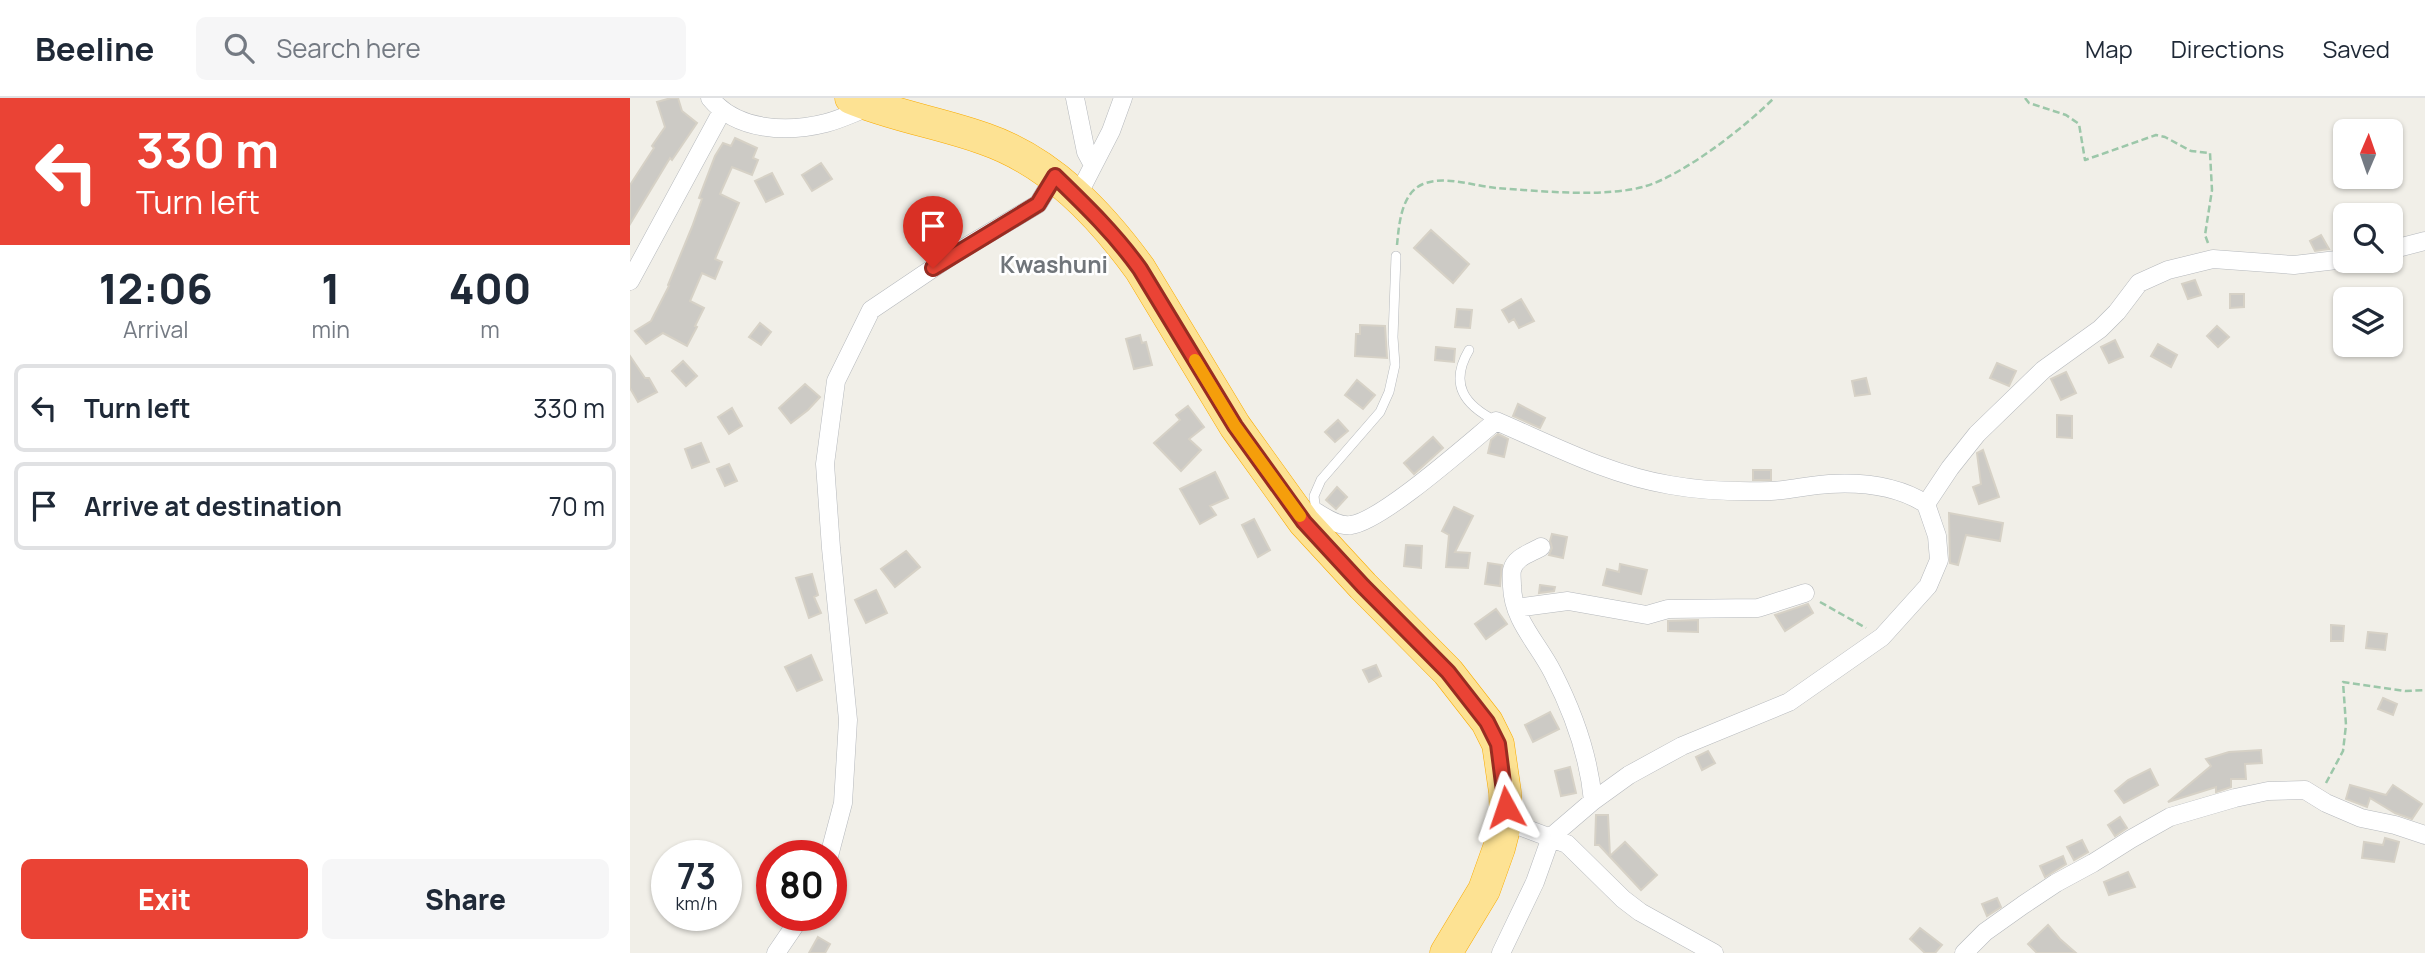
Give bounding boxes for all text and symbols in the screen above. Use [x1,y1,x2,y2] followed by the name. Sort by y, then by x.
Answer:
[196,17,686,80] search box
[35,26,154,71] text: Beeline
[220,29,258,67] icon: search
[276,30,421,66] text: Search here
[2085,32,2133,65] text: Map
[2171,32,2284,65] text: Directions
[2322,32,2390,65] text: Saved
[136,116,279,183] text: 330 m
[2333,119,2403,189] north arrow
[2333,119,2403,357] map controls
[21,126,112,217] icon: left
[136,180,260,224] text: Turn left
[903,196,963,268] pin
[2333,203,2403,273] button: search
[914,207,952,245] icon: arrive
[1000,248,1108,280] district label: Kwashuni
[99,259,213,317] text: 12:06
[321,259,340,317] text: 1
[449,259,531,317] text: 400
[2333,287,2403,357] button: layers
[123,313,189,345] text: Arrival
[311,313,350,345] text: min
[480,313,500,345] text: m
[25,389,63,427] icon: left
[84,390,191,426] text: Turn left
[533,390,605,426] text: 330 m
[25,487,63,525] icon: arrive
[84,488,342,524] text: Arrive at destination
[549,488,605,524] text: 70 m
[1469,770,1543,844] position arrow
[756,840,847,931] speed limit sign: 80
[677,852,716,900] text: 73
[21,859,308,939] button: Exit
[322,859,609,939] button: Share
[676,891,717,915] text: km/h

